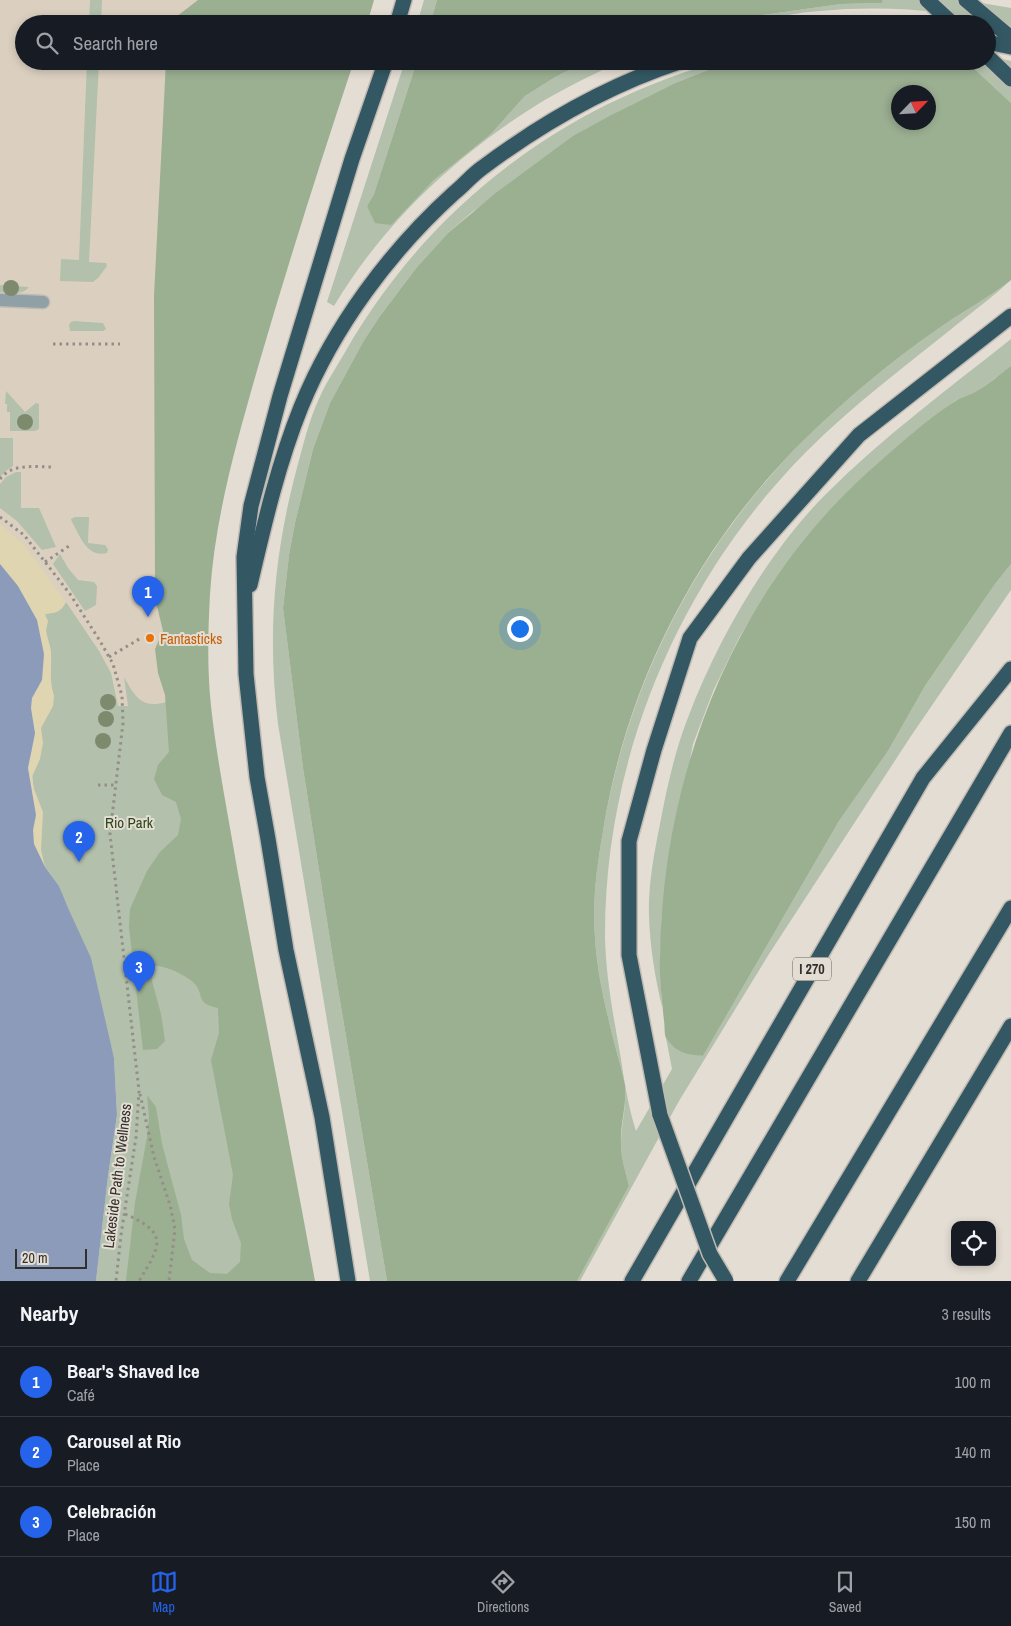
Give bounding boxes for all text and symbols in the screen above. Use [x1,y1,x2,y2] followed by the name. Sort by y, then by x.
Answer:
[15,15,996,70] search box
[33,29,61,57] icon: search
[73,30,158,56] text: Search here
[891,85,936,130] north arrow
[132,576,164,617] pin: 1
[507,616,533,642] your location
[160,628,222,649] place label: Fantasticks
[144,632,156,644] marker: Fantasticks
[105,812,154,833] park label: Rio Park
[63,821,95,862] pin: 2
[123,951,155,992] pin: 3
[793,958,831,981] road number: I 270
[98,1103,136,1249] street label: Lakeside Path to Wellness
[951,1221,996,1266] map controls
[951,1221,996,1266] button: locate
[15,1246,88,1269] scale bar
[22,1249,48,1267] text: 20 m
[20,1299,78,1328] text: Nearby
[941,1303,991,1325] text: 3 results
[67,1358,200,1384] text: Bear's Shaved Ice
[32,1371,40,1393] text: 1
[955,1371,991,1393] text: 100 m
[67,1384,95,1406] text: Café
[67,1428,181,1454] text: Carousel at Rio
[32,1441,40,1463] text: 2
[955,1441,991,1463] text: 140 m
[67,1454,100,1476] text: Place
[67,1498,156,1524] text: Celebración
[32,1511,40,1533] text: 3
[955,1511,991,1533] text: 150 m
[67,1524,100,1546] text: Place
[150,1568,178,1616] tab: Map
[477,1568,529,1616] tab: Directions
[829,1568,861,1616] tab: Saved

